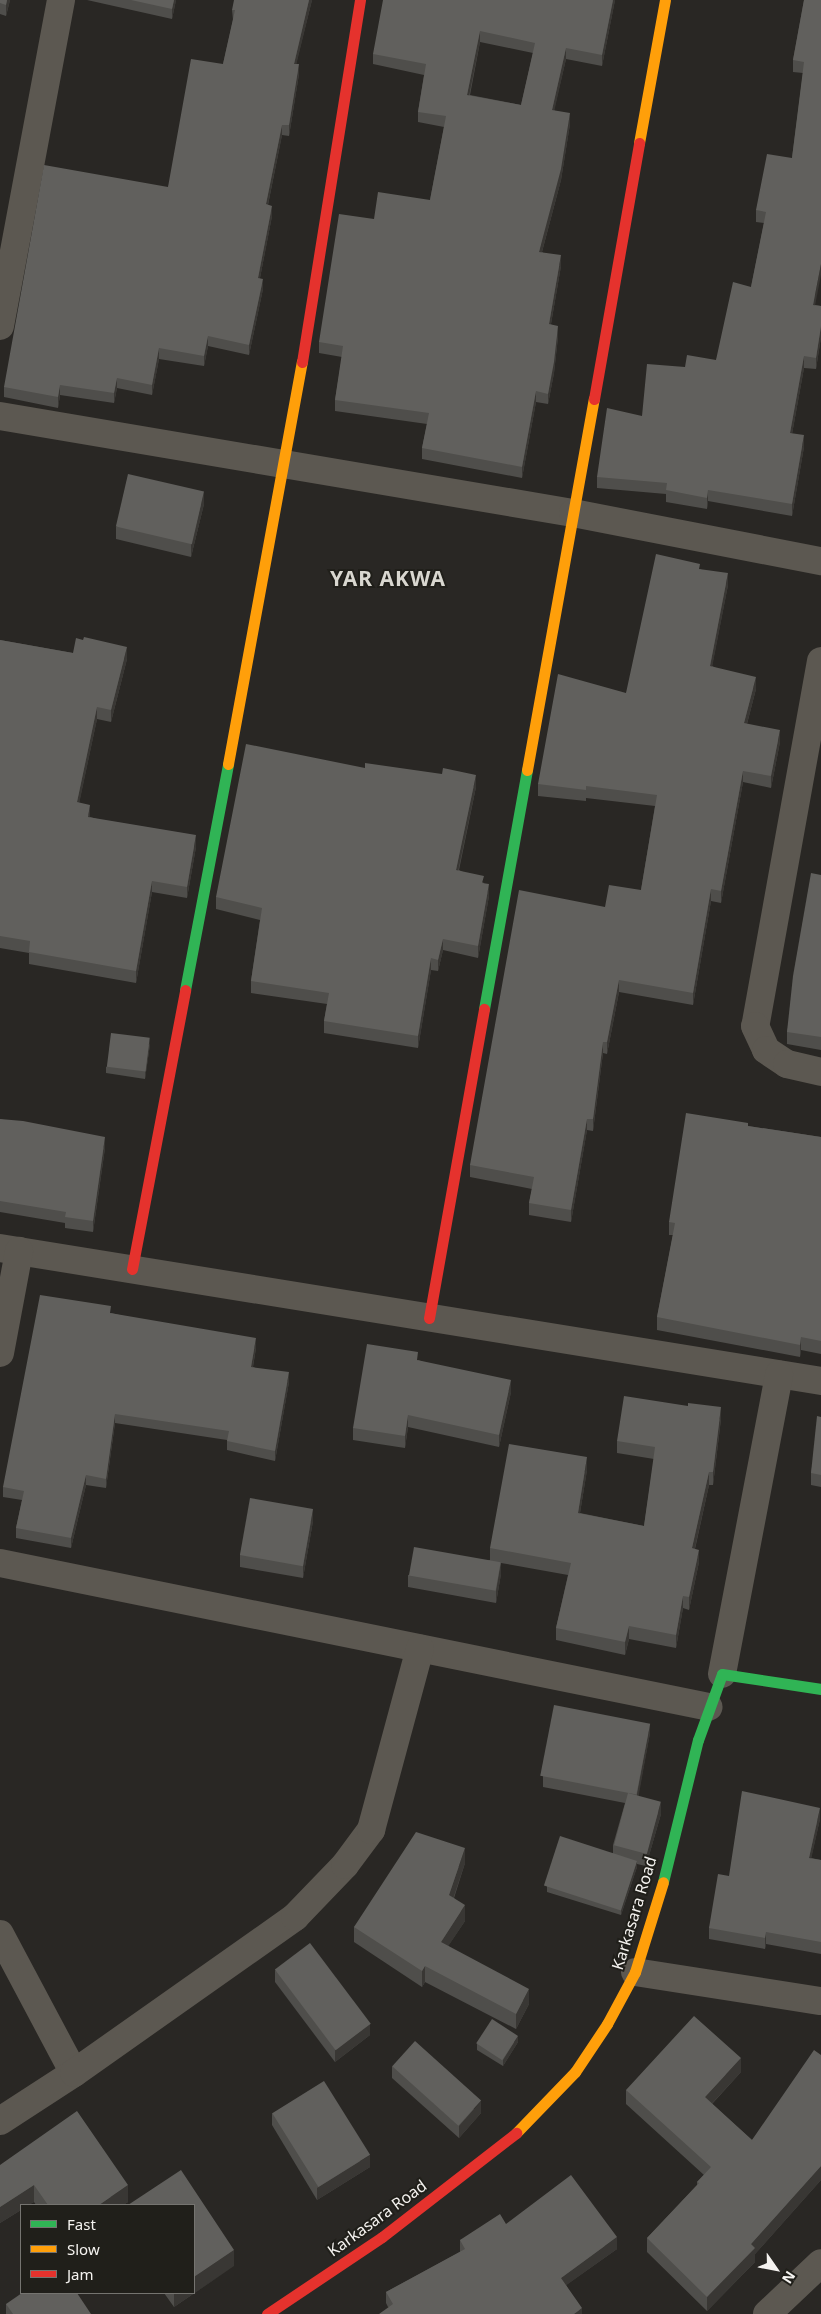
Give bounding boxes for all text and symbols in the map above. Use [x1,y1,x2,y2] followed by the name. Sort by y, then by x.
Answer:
[329,565,447,591] district label: YAR AKWA
[608,1854,660,1972] street label: Karkasara Road
[324,2176,430,2260] street label: Karkasara Road
[20,2204,195,2294] legend
[67,2214,96,2234] text: Fast
[67,2239,100,2259] text: Slow
[751,2244,801,2294] north arrow
[67,2264,94,2284] text: Jam
[778,2267,800,2287] text: N

